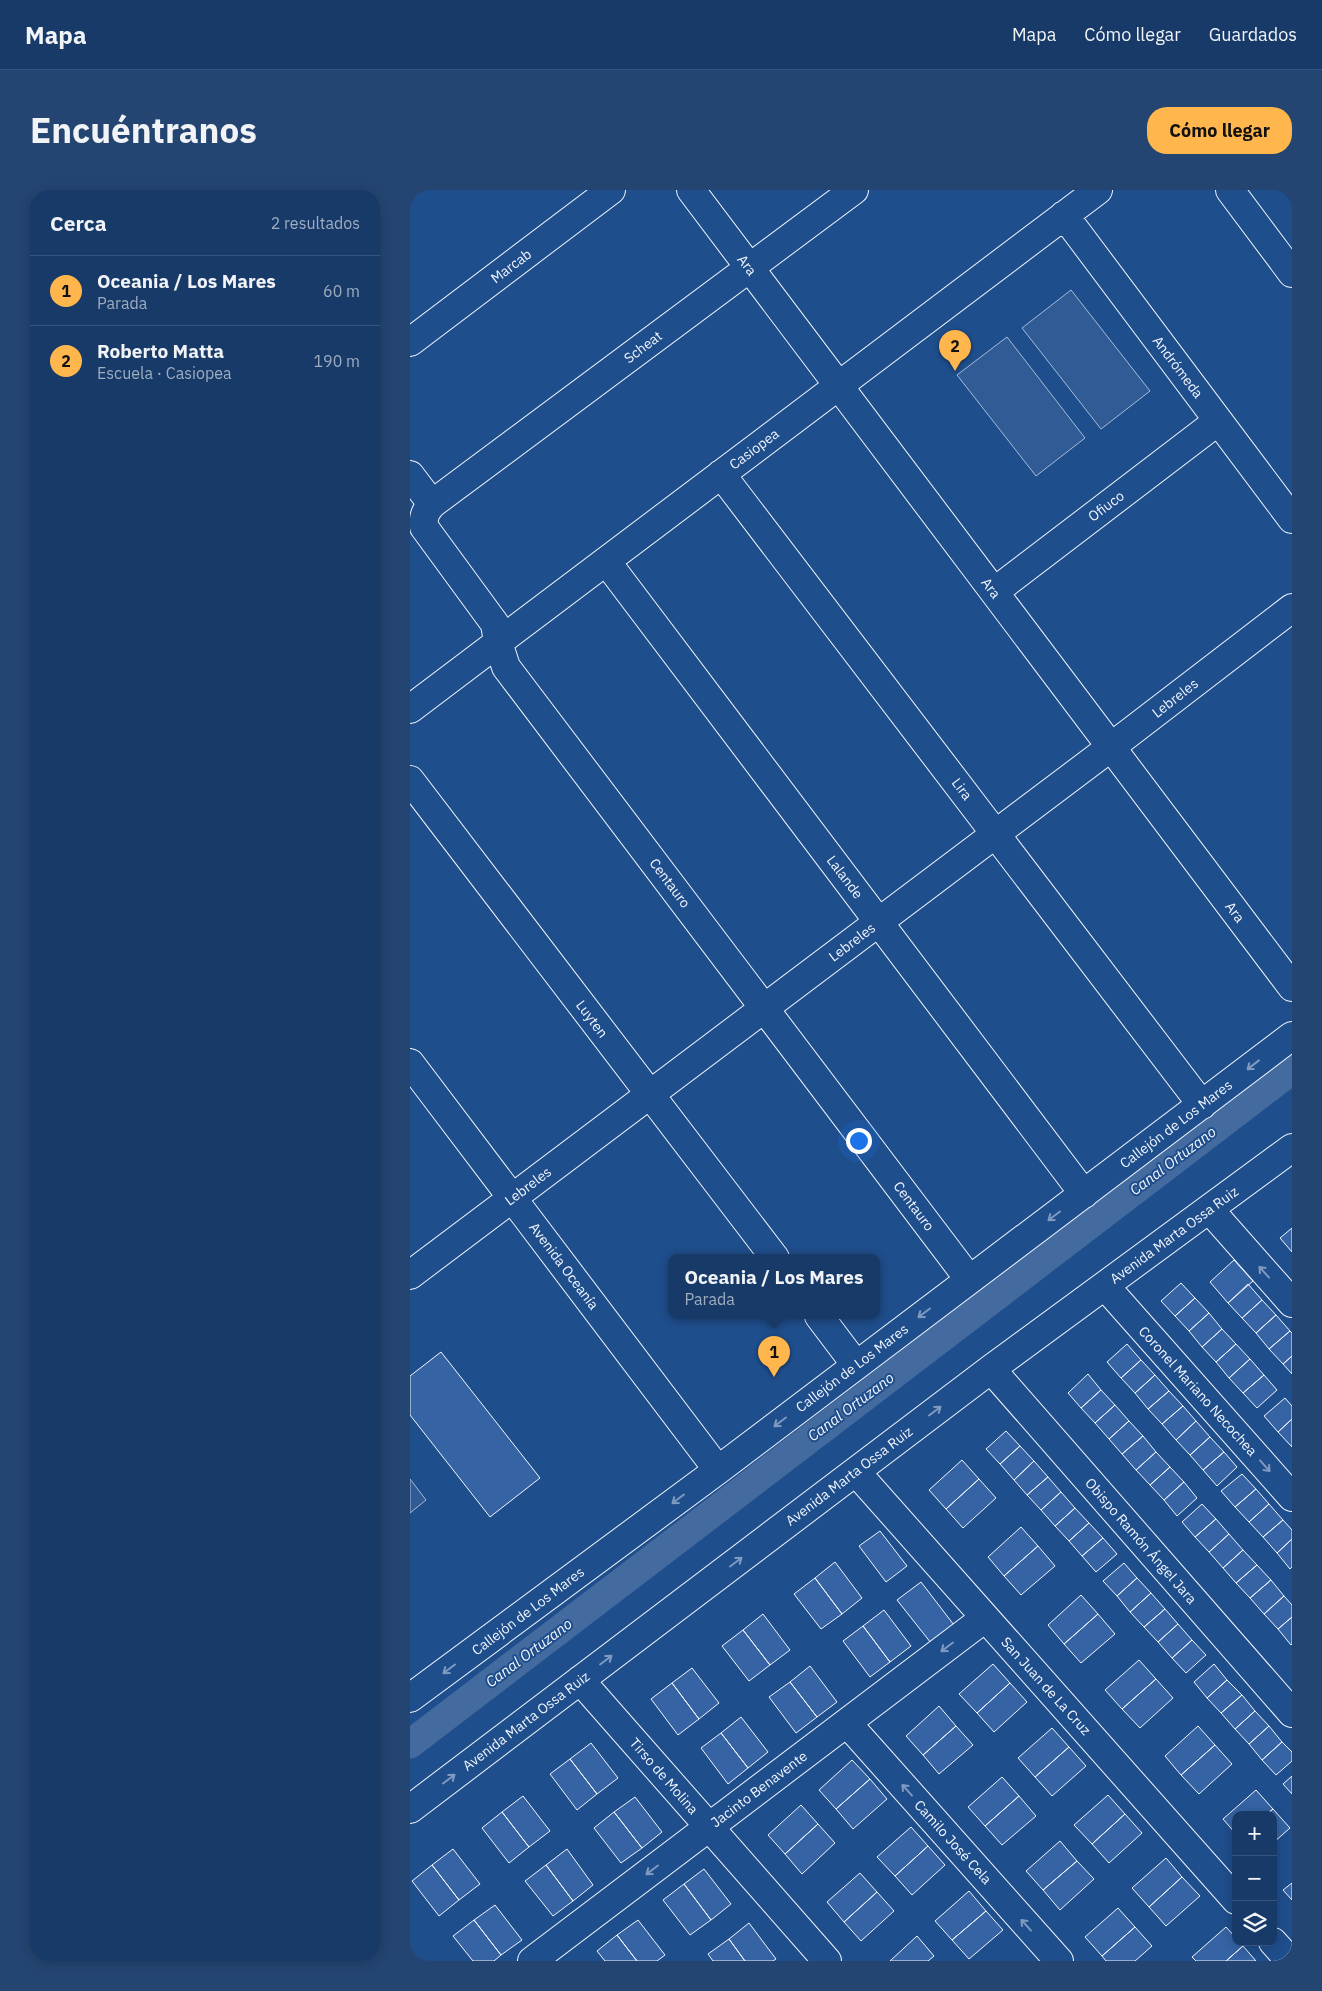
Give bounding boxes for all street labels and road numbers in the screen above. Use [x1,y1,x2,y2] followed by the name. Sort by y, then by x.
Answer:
[487,245,535,287] street label: Marcab
[733,251,761,279] street label: Ara
[620,327,666,367] street label: Scheat
[1149,332,1208,402] street label: Andrómeda
[726,424,783,474] street label: Casiopea
[1084,487,1128,525] street label: Ofiuco
[977,574,1005,602] street label: Ara
[1148,674,1202,722] street label: Lebreles
[948,774,976,804] street label: Lira
[823,852,867,902] street label: Lalande
[645,855,695,912] street label: Centauro
[1221,898,1249,926] street label: Ara
[825,919,879,965] street label: Lebreles
[572,997,612,1041] street label: Luyten
[1116,1076,1236,1172] street label: Callejón de Los Mares
[501,1163,555,1209] street label: Lebreles
[889,1178,939,1235] street label: Centauro
[1106,1182,1242,1288] street label: Avenida Marta Ossa Ruiz
[525,1219,603,1314] street label: Avenida Oceanía
[792,1320,912,1416] street label: Callejón de Los Mares
[1135,1322,1262,1460] street label: Coronel Mariano Necochea
[782,1422,916,1530] street label: Avenida Marta Ossa Ruiz
[1081,1474,1202,1608] street label: Obispo Ramón Ángel Jara
[468,1563,588,1659] street label: Callejón de Los Mares
[997,1633,1095,1739] street label: San Juan de La Cruz
[459,1667,593,1775] street label: Avenida Marta Ossa Ruiz
[626,1734,703,1818] street label: Tirso de Molina
[707,1747,811,1831] street label: Jacinto Benavente
[910,1796,996,1888] street label: Camilo José Cela

